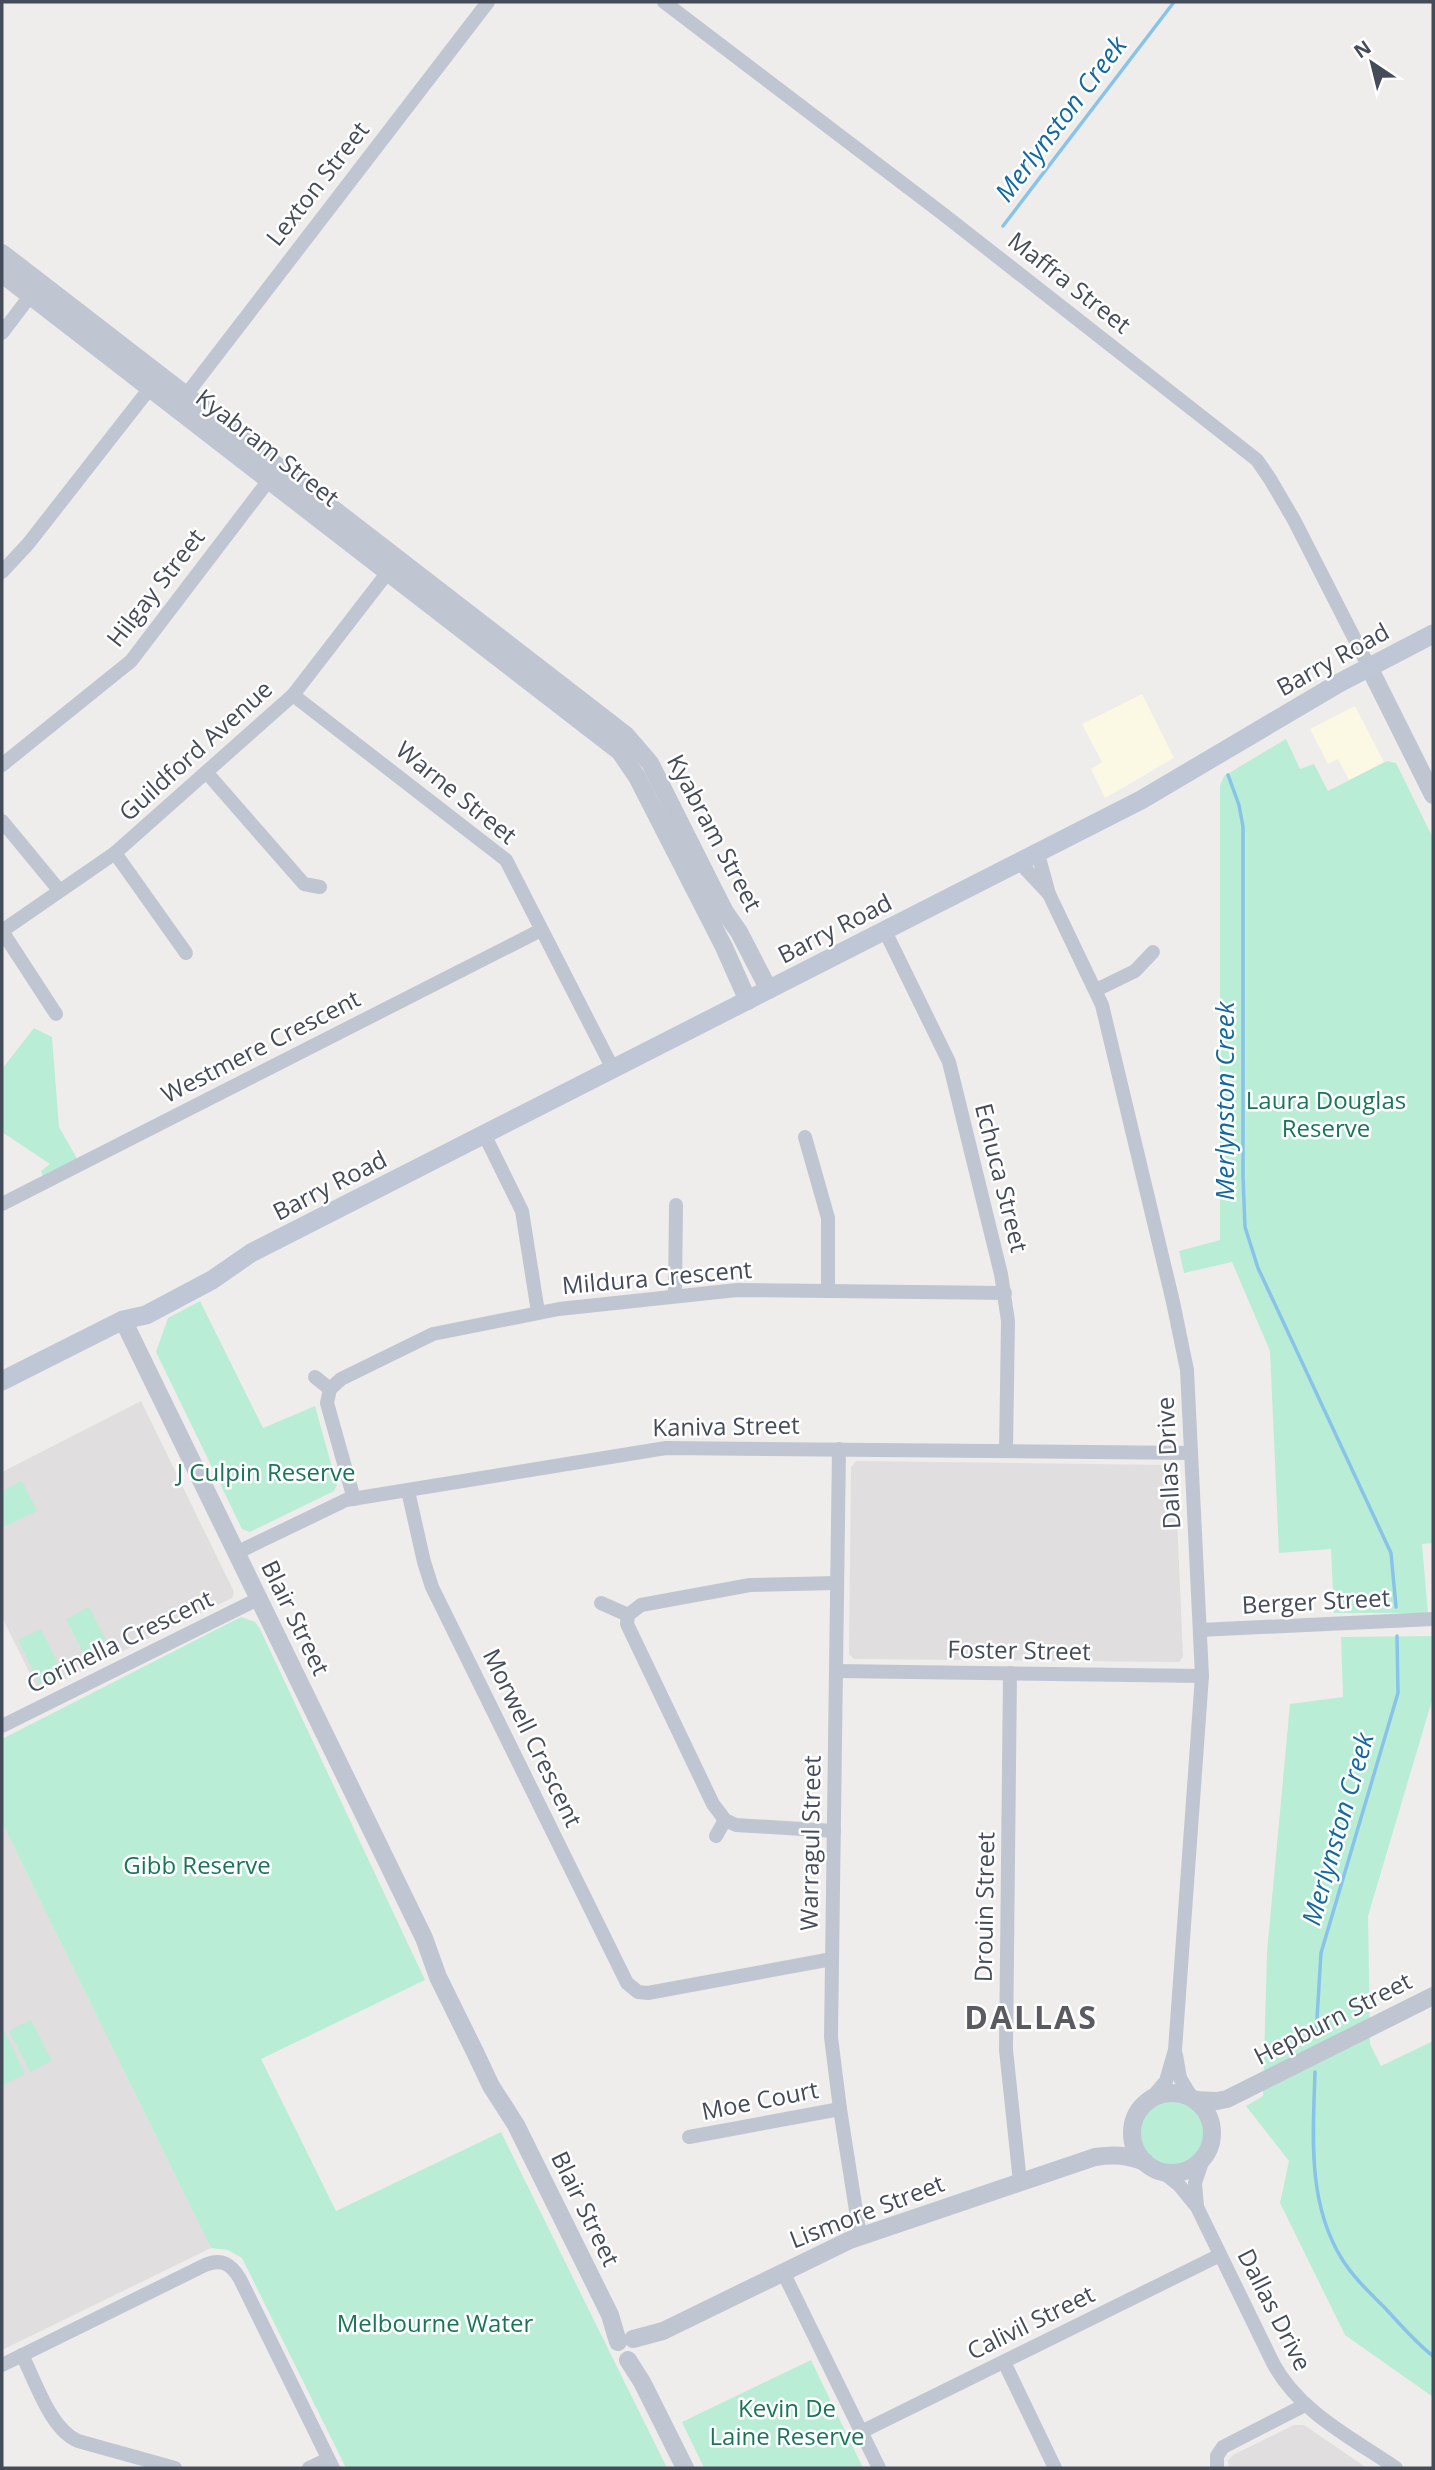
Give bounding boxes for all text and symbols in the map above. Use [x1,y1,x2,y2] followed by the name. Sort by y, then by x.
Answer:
[986,27,1135,209] water label: Merlynston Creek
[1337,28,1407,98] north arrow
[1348,34,1376,64] text: N
[258,114,376,252] street label: Lexton Street
[1002,223,1138,340] street label: Maffra Street
[189,380,346,513] street label: Kyabram Street
[98,521,211,653] street label: Hilgay Street
[1270,614,1394,703] street label: Barry Road
[111,672,279,828] street label: Guildford Avenue
[390,733,524,851] street label: Warne Street
[660,748,771,917] street label: Kyabram Street
[772,885,897,971] street label: Barry Road
[155,981,365,1110] street label: Westmere Crescent
[1206,1000,1242,1200] water label: Merlynston Creek
[1246,1083,1406,1144] park label: Laura Douglas Reserve
[968,1100,1037,1256] street label: Echuca Street
[267,1142,392,1228] street label: Barry Road
[561,1252,753,1301] street label: Mildura Crescent
[1148,1396,1187,1530] street label: Dallas Drive
[652,1408,800,1443] street label: Kaniva Street
[175,1455,355,1488] park label: J Culpin Reserve
[254,1554,338,1680] street label: Blair Street
[1241,1580,1391,1621] street label: Berger Street
[21,1581,218,1700] street label: Corinella Crescent
[947,1632,1091,1667] street label: Foster Street
[476,1643,591,1832] street label: Morwell Crescent
[1292,1727,1382,1929] water label: Merlynston Creek
[791,1755,828,1931] street label: Warragul Street
[966,1831,1001,1982] street label: Drouin Street
[123,1848,271,1881] park label: Gibb Reserve
[1248,1964,1417,2072] street label: Hepburn Street
[964,1995,1098,2038] district label: DALLAS
[698,2072,821,2127] street label: Moe Court
[544,2145,628,2271] street label: Blair Street
[784,2166,949,2255] street label: Lismore Street
[1231,2243,1320,2376] street label: Dallas Drive
[961,2277,1100,2367] street label: Calivil Street
[337,2306,533,2339] park label: Melbourne Water
[710,2391,864,2452] park label: Kevin De Laine Reserve

